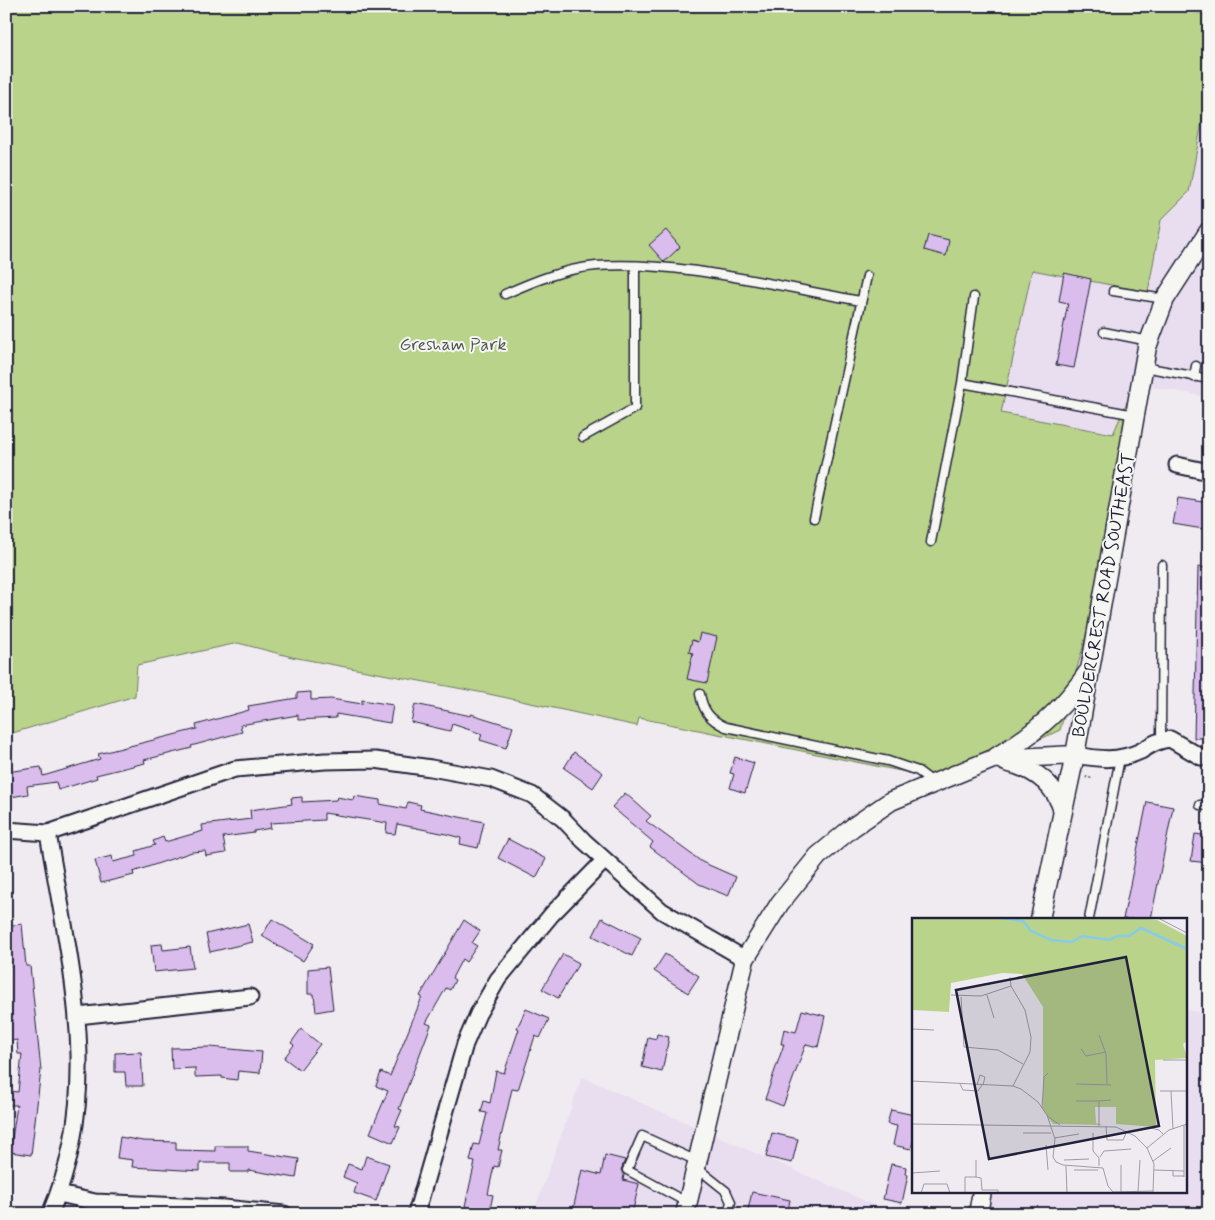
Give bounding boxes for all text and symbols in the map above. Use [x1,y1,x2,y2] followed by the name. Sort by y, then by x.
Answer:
[399,333,507,357] park label: Gresham Park
[1067,451,1141,739] street label: BOULDERCREST ROAD SOUTHEAST
[912,918,1188,1192] inset map

